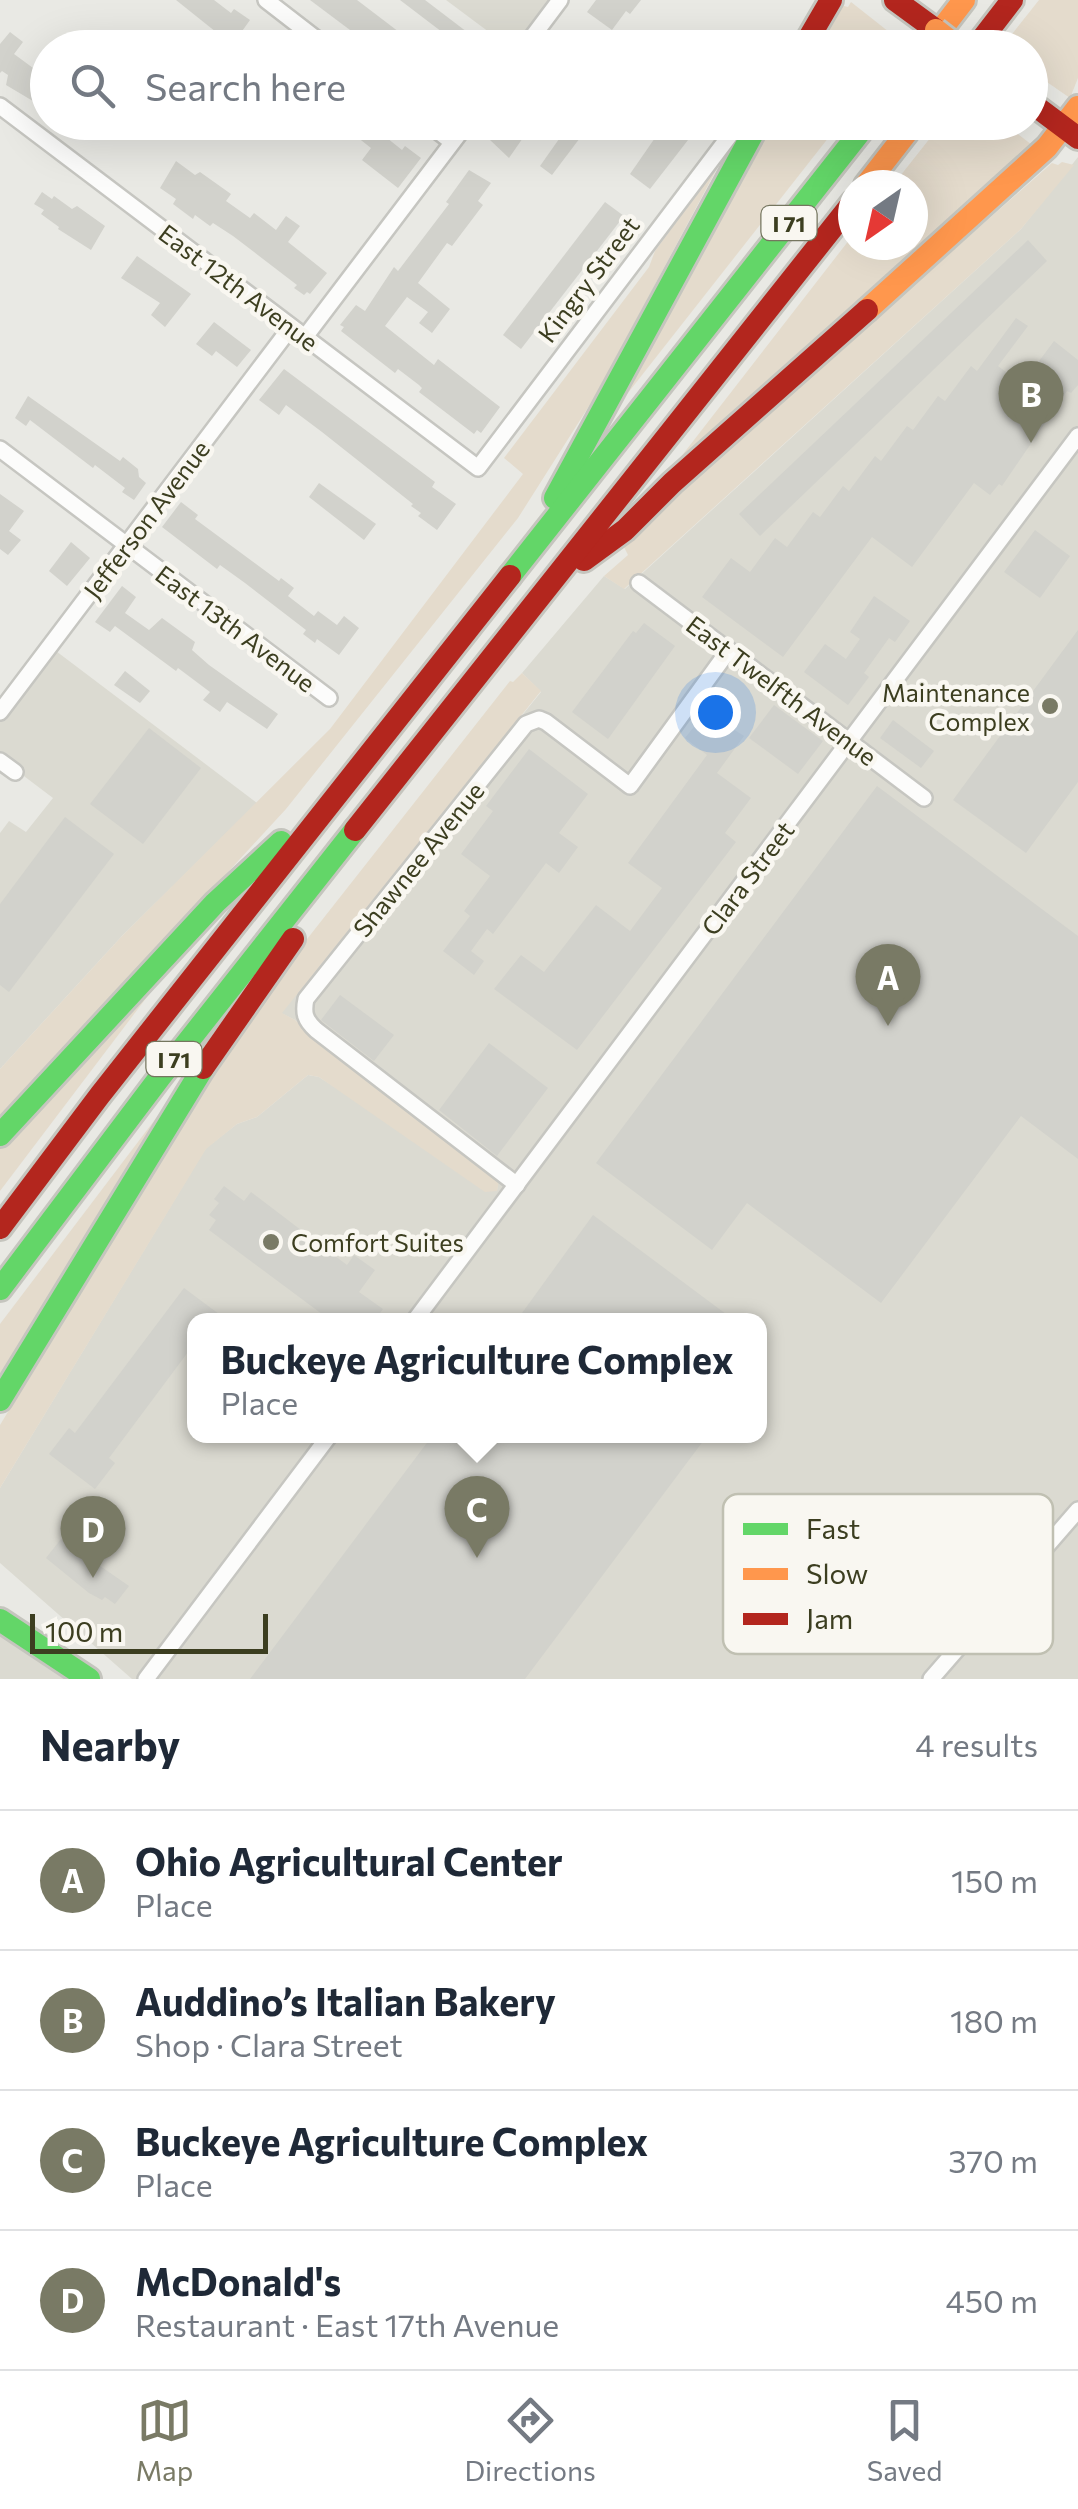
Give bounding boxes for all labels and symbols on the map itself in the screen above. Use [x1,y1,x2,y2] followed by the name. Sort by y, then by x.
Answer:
[838,170,928,260] north arrow
[762,206,816,240] road number: I 71
[531,210,645,348] street label: Kingry Street
[153,217,325,357] street label: East 12th Avenue
[998,360,1064,443] pin: B
[77,434,215,604] street label: Jefferson Avenue
[150,558,322,698] street label: East 13th Avenue
[681,609,883,771] street label: East Twelfth Avenue
[882,677,1030,736] place label: Maintenance Complex
[690,687,741,738] your location
[1039,695,1061,717] marker: Maintenance Complex
[346,775,490,943] street label: Shawnee Avenue
[694,815,800,941] street label: Clara Street
[856,944,920,1026] pin: A
[146,1042,202,1076] road number: I 71
[291,1227,464,1257] place label: Comfort Suites
[260,1231,282,1253] marker: Comfort Suites
[444,1476,510,1558] pin: C
[723,1494,1053,1654] legend
[61,1496,126,1578] pin: D
[806,1511,860,1545] text: Fast
[806,1556,868,1590] text: Slow
[806,1601,853,1635] text: Jam
[30,1609,268,1654] scale bar

